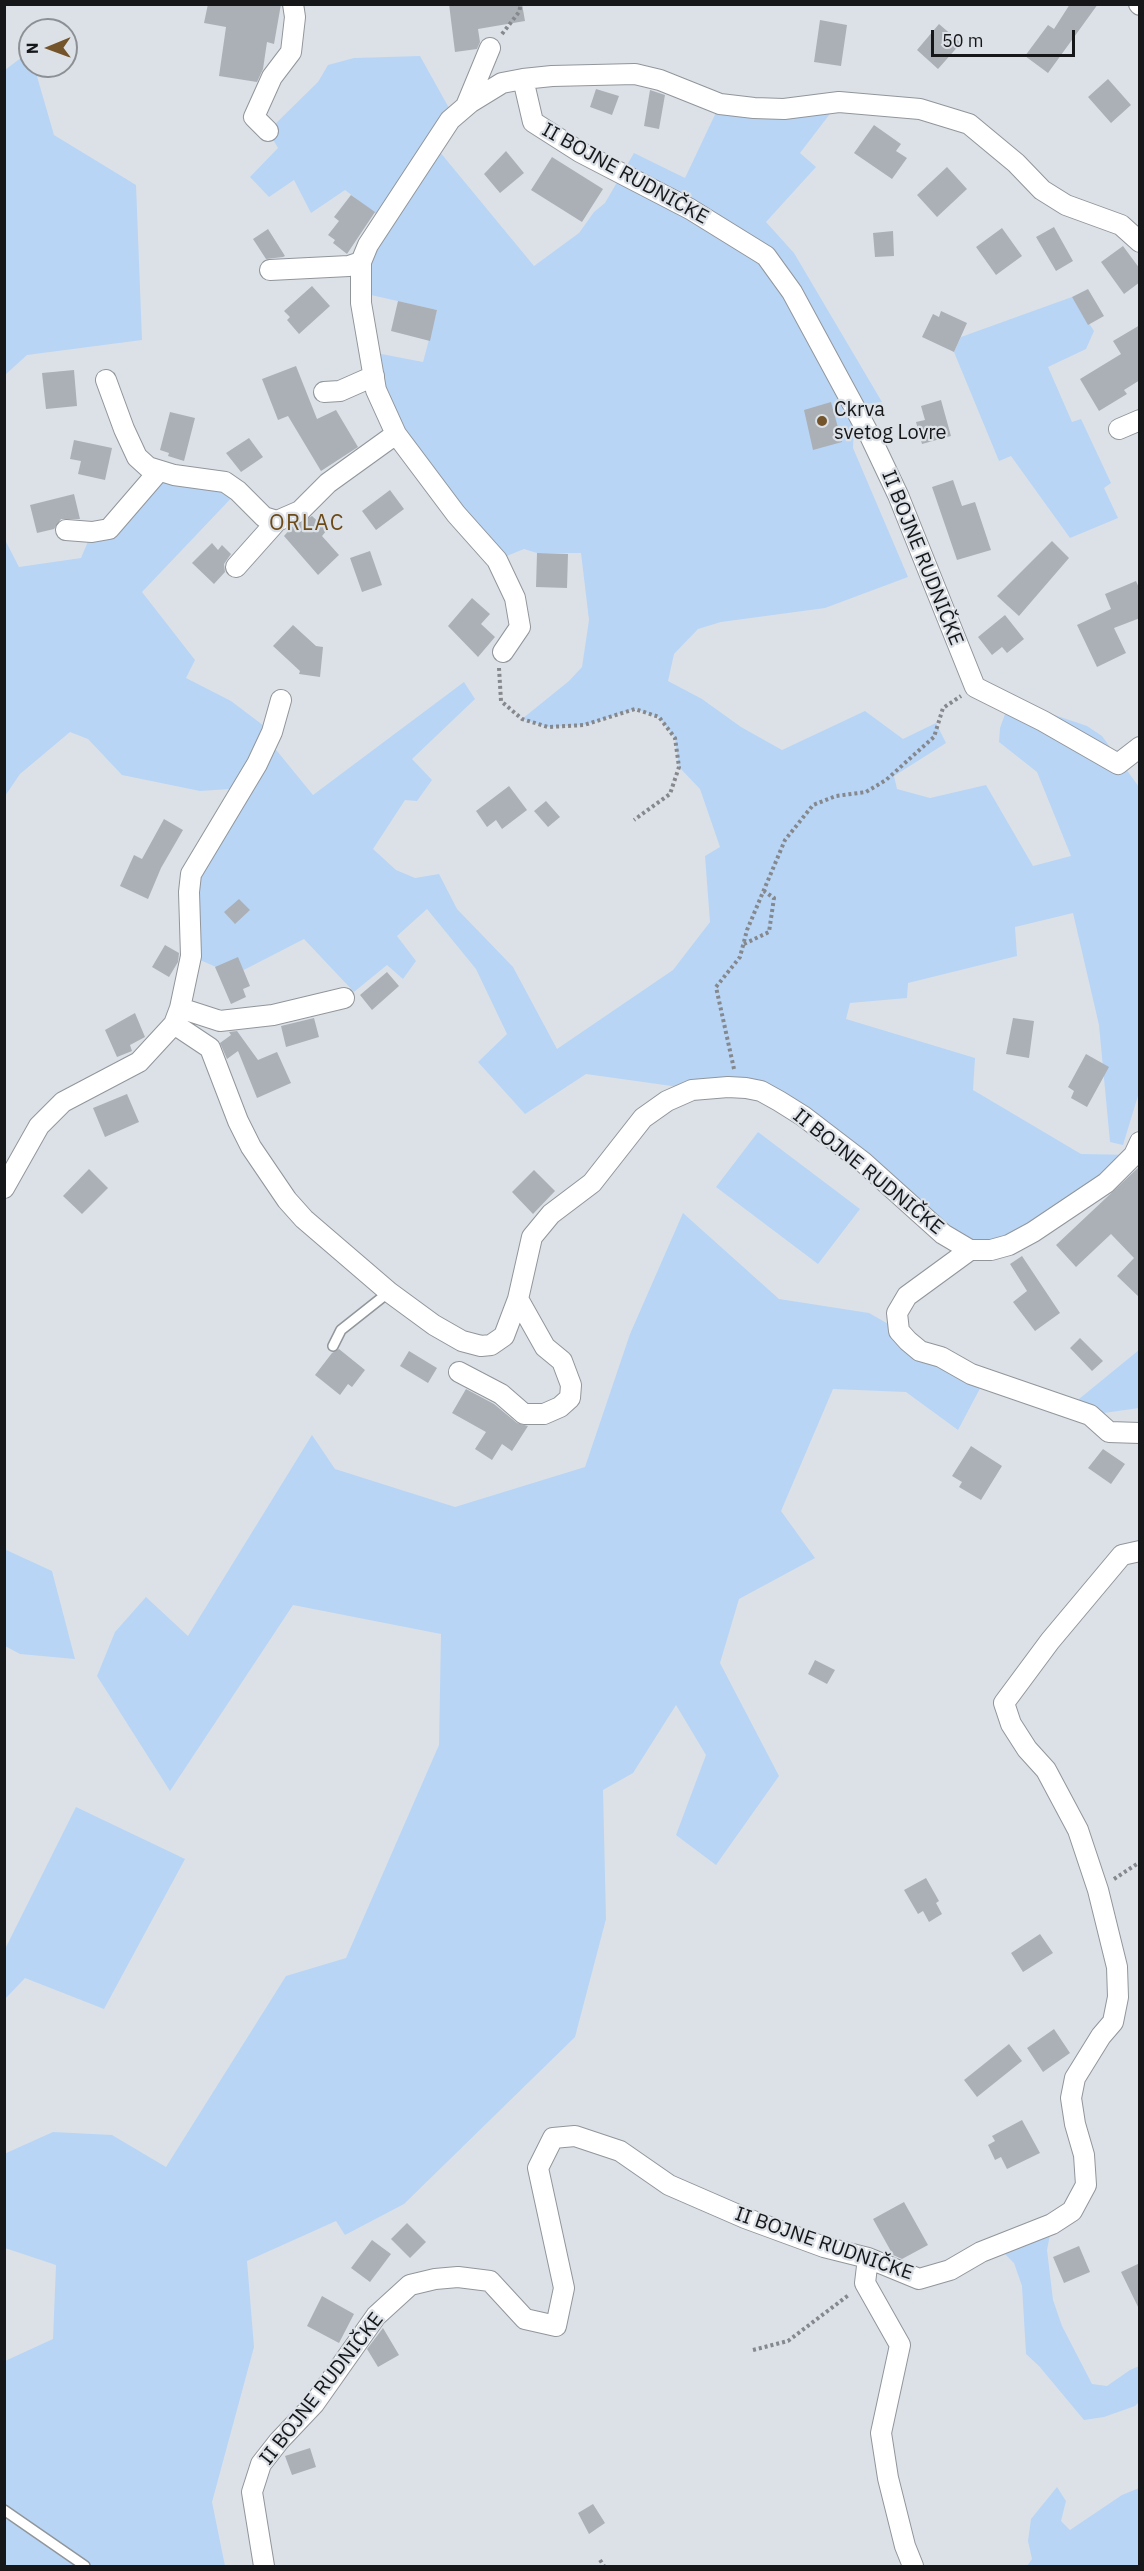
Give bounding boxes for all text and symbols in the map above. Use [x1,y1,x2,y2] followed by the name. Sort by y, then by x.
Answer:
[18,18,78,78] north arrow
[934,18,1078,56] scale bar
[942,29,984,52] text: 50 m
[22,42,42,54] text: N
[537,118,713,230] street label: II BOJNE RUDNIČKE
[834,398,946,445] place label: Ckrva svetog Lovre
[815,414,829,428] marker: Ckrva svetog Lovre
[876,467,968,649] street label: II BOJNE RUDNIČKE
[269,511,345,537] district label: ORLAC
[788,1104,948,1240] street label: II BOJNE RUDNIČKE
[732,2202,916,2286] street label: II BOJNE RUDNIČKE
[255,2308,389,2470] street label: II BOJNE RUDNIČKE

